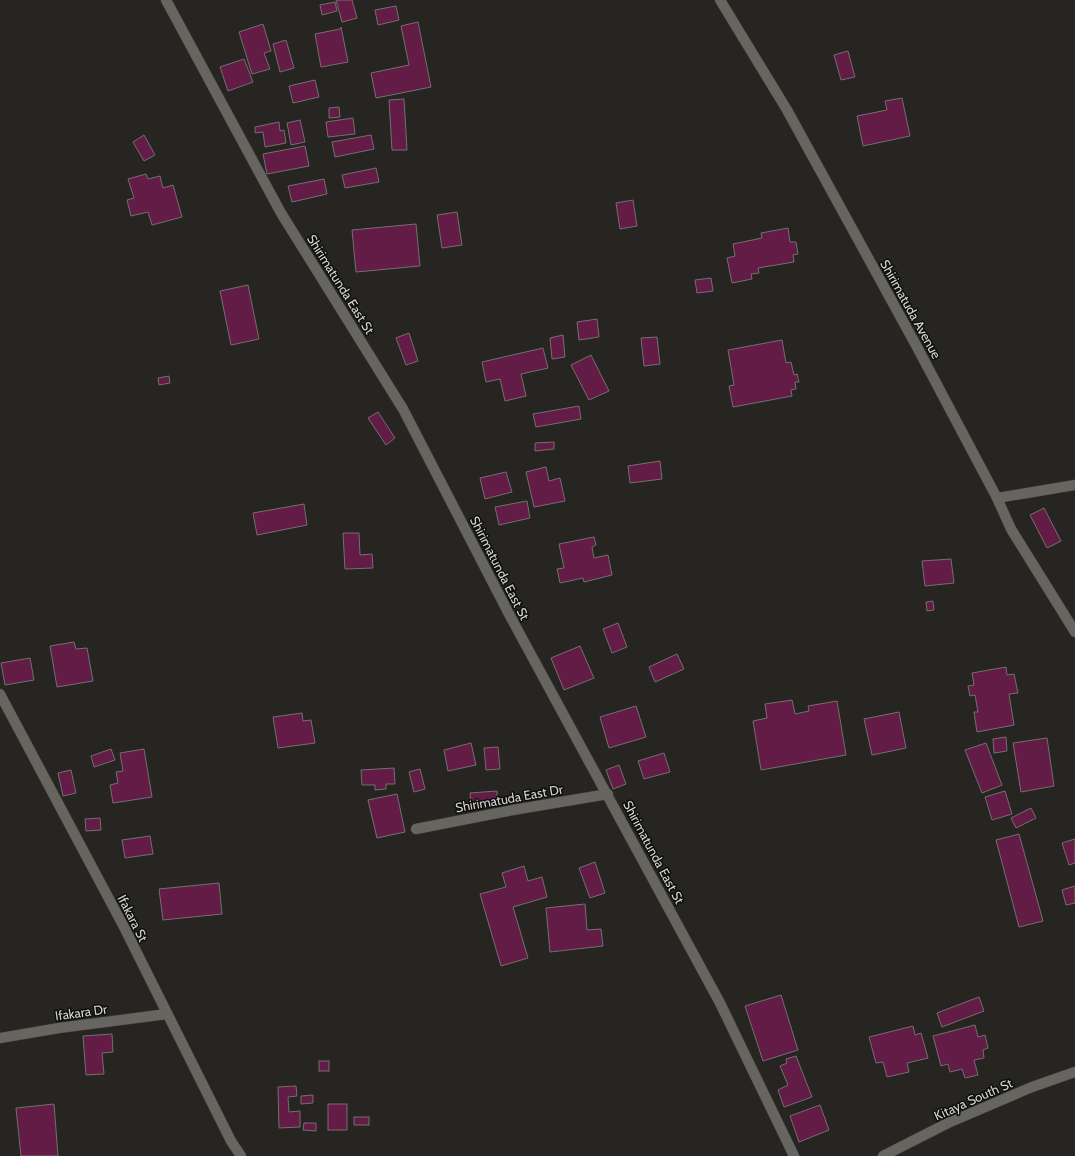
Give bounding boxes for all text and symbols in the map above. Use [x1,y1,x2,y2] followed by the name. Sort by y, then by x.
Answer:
[304,231,378,337] street label: Shirimatunda East St
[877,257,945,361] street label: Shirimatuda Avenue
[467,513,533,623] street label: Shirimatunda East St
[454,781,565,815] street label: Shirimatuda East Dr
[620,798,688,907] street label: Shirimatunda East St
[114,892,152,945] street label: Ifakara St
[54,1000,109,1024] street label: Ifakara Dr
[931,1074,1015,1123] street label: Kitaya South St

